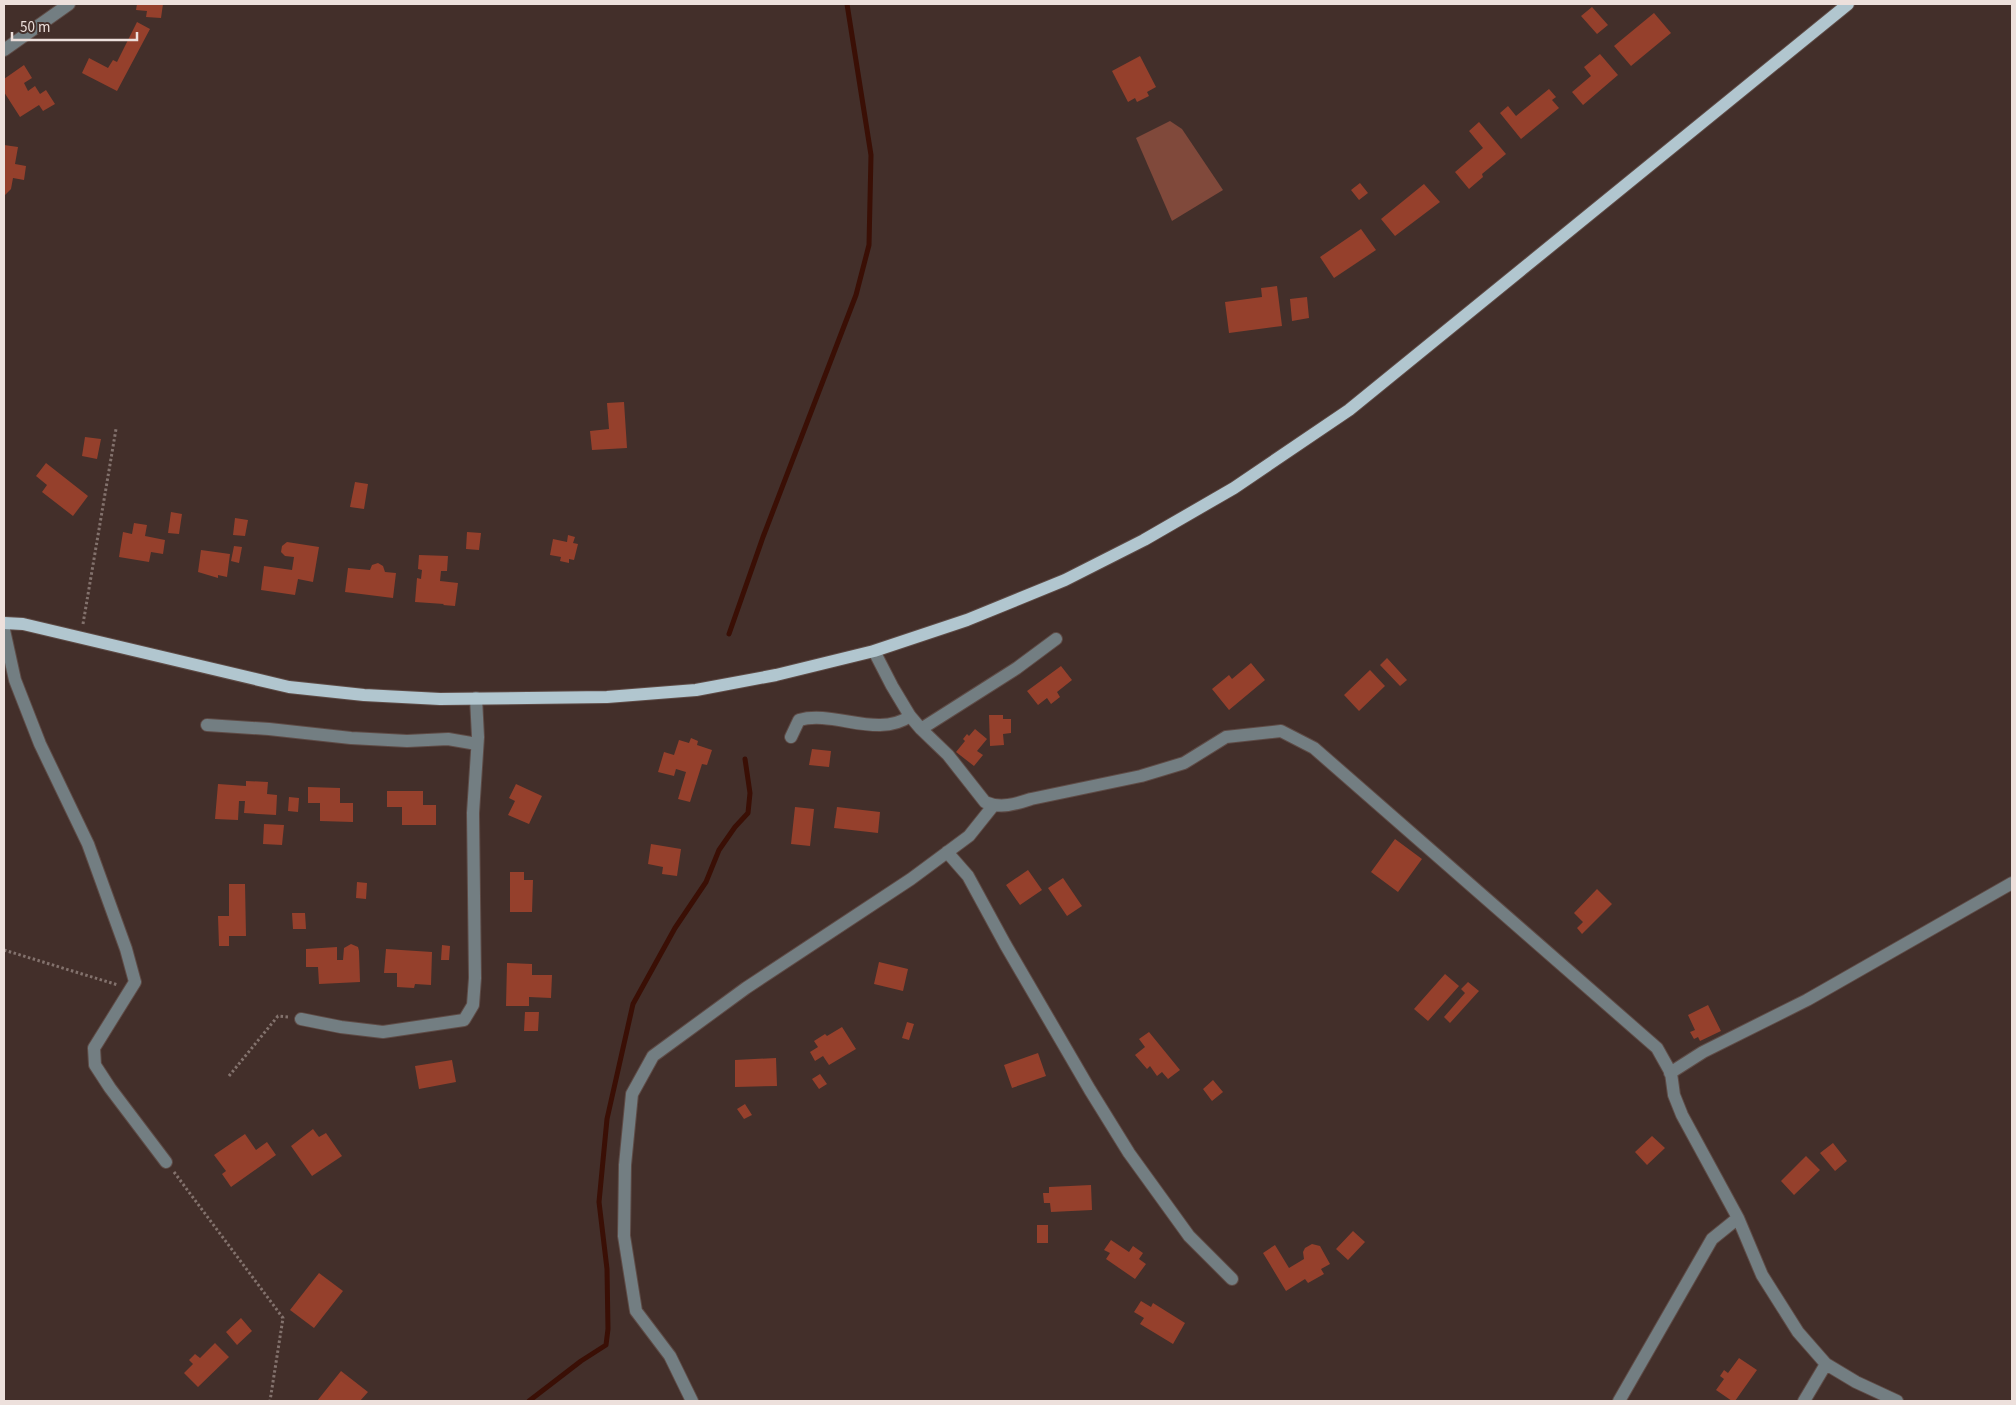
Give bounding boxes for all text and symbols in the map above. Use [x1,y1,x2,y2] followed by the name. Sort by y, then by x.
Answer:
[12,10,138,42] scale bar
[20,17,50,38] text: 50 m

